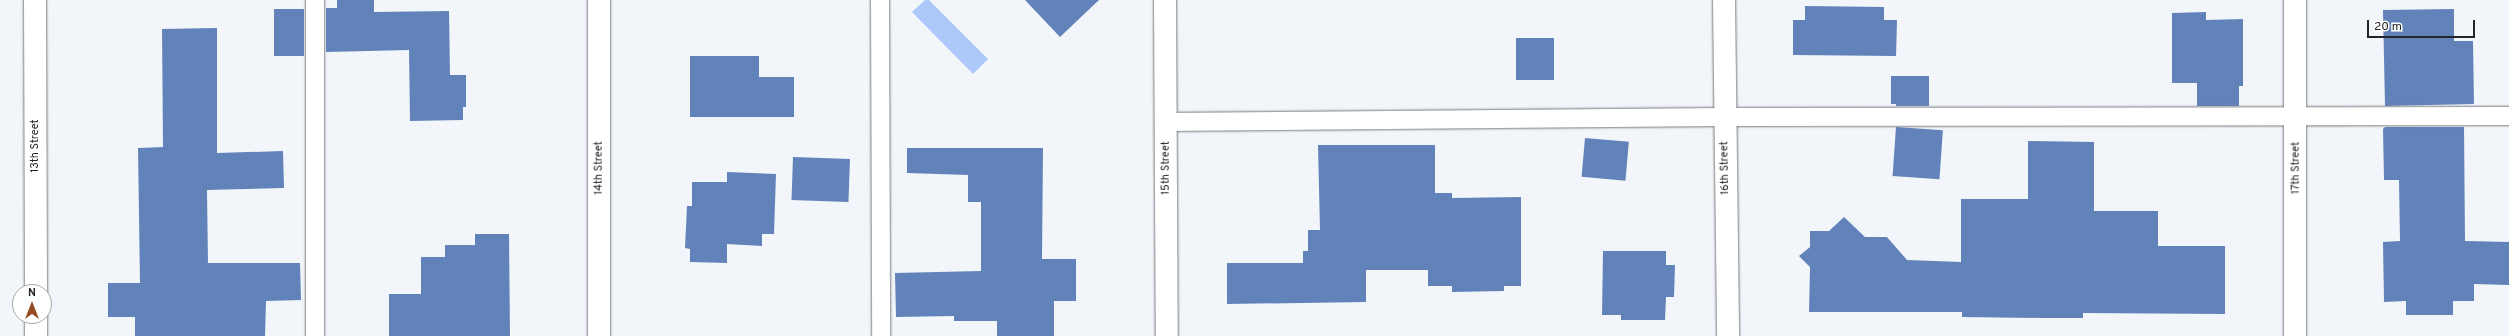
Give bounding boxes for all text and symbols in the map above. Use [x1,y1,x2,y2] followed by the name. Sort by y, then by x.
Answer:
[2369,12,2477,38] scale bar
[2374,19,2402,35] text: 20 m
[28,119,42,173] street label: 13th Street
[592,141,606,195] street label: 14th Street
[1159,141,1173,195] street label: 15th Street
[1718,141,1732,195] street label: 16th Street
[2289,142,2303,194] street label: 17th Street
[12,284,52,324] north arrow
[28,286,36,300] text: N

